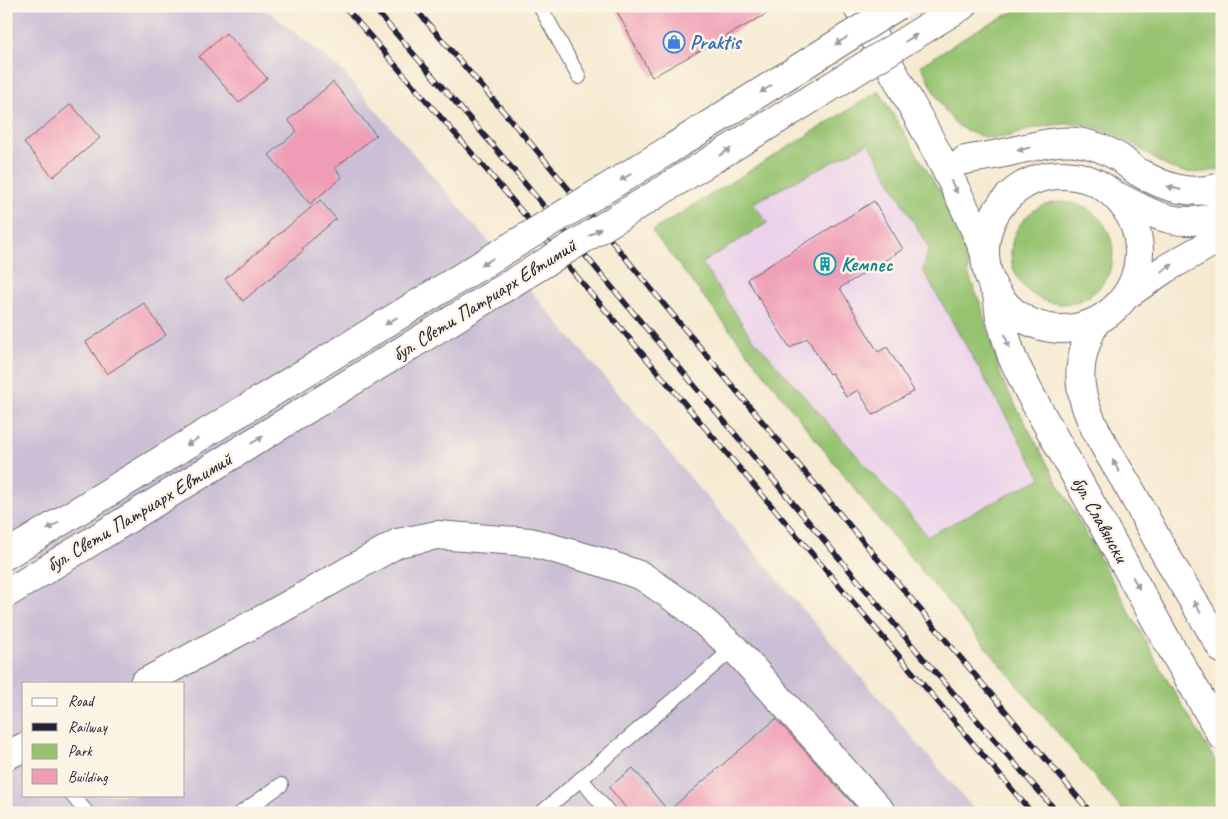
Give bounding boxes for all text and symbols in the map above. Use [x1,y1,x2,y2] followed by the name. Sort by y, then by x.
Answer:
[662,30,686,54] shop icon: Praktis
[690,30,742,55] place label: Praktis
[904,33,917,42] one-way arrow
[835,37,848,46] one-way arrow
[759,84,772,93] one-way arrow
[1016,145,1031,153] one-way arrow
[719,147,732,156] one-way arrow
[619,172,632,181] one-way arrow
[950,180,958,194] one-way arrow
[1166,184,1181,192] one-way arrow
[588,227,602,237] one-way arrow
[387,232,582,367] street label: бул. Свети Патриарх Евтимий
[813,252,837,276] building icon: Кемпес
[841,252,893,277] place label: Кемпес
[481,257,494,266] one-way arrow
[1161,264,1174,273] one-way arrow
[384,316,397,325] one-way arrow
[1004,334,1012,349] one-way arrow
[250,436,263,445] one-way arrow
[186,437,199,446] one-way arrow
[42,446,238,577] street label: бул. Свети Патриарх Евтимий
[1112,459,1121,472] one-way arrow
[1066,472,1135,568] street label: бул. Славянски
[47,522,60,531] one-way arrow
[1131,577,1140,590] one-way arrow
[1192,600,1201,613] one-way arrow
[22,682,185,796] legend
[68,692,95,711] text: Road
[68,718,109,737] text: Railway
[68,742,93,761] text: Park
[68,768,108,787] text: Building

